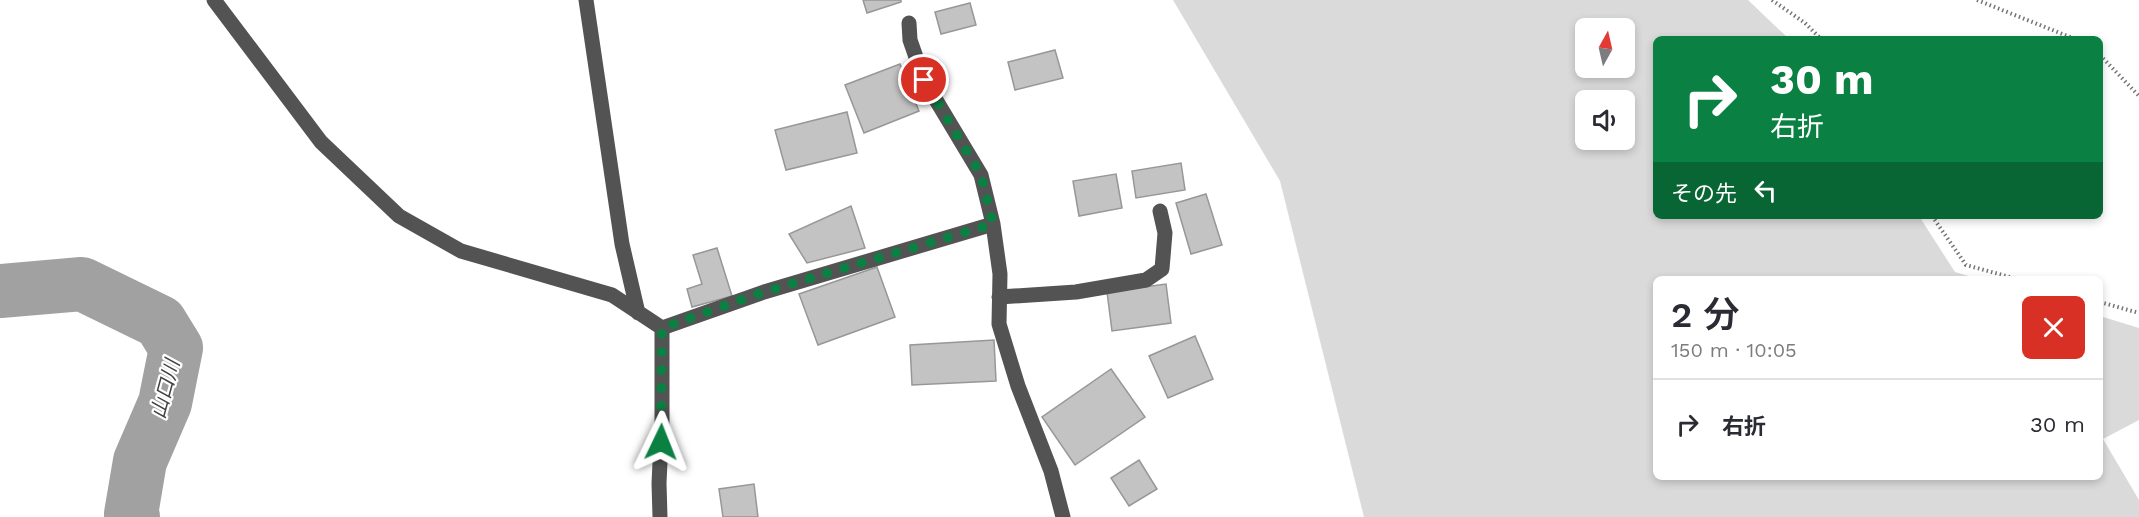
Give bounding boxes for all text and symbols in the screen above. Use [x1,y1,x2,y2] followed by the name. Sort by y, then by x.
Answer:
[1575,18,1635,78] north arrow
[1575,18,1635,150] map controls
[898,54,949,105] pin
[1770,55,1874,104] text: 30 m
[1671,60,1749,138] icon: right
[907,63,940,96] icon: arrive
[1575,90,1635,150] button: sound
[1770,111,1824,143] text: 右折
[1749,174,1782,207] icon: left
[1671,181,1737,206] text: その先
[1671,294,1739,336] text: 2 分
[2022,296,2085,359] button: close
[1671,338,1797,362] text: 150 m · 10:05
[146,355,185,421] water label: 山口川
[1671,408,1704,441] icon: right
[629,410,693,474] position arrow
[2030,412,2085,437] text: 30 m
[1722,414,1766,439] text: 右折

